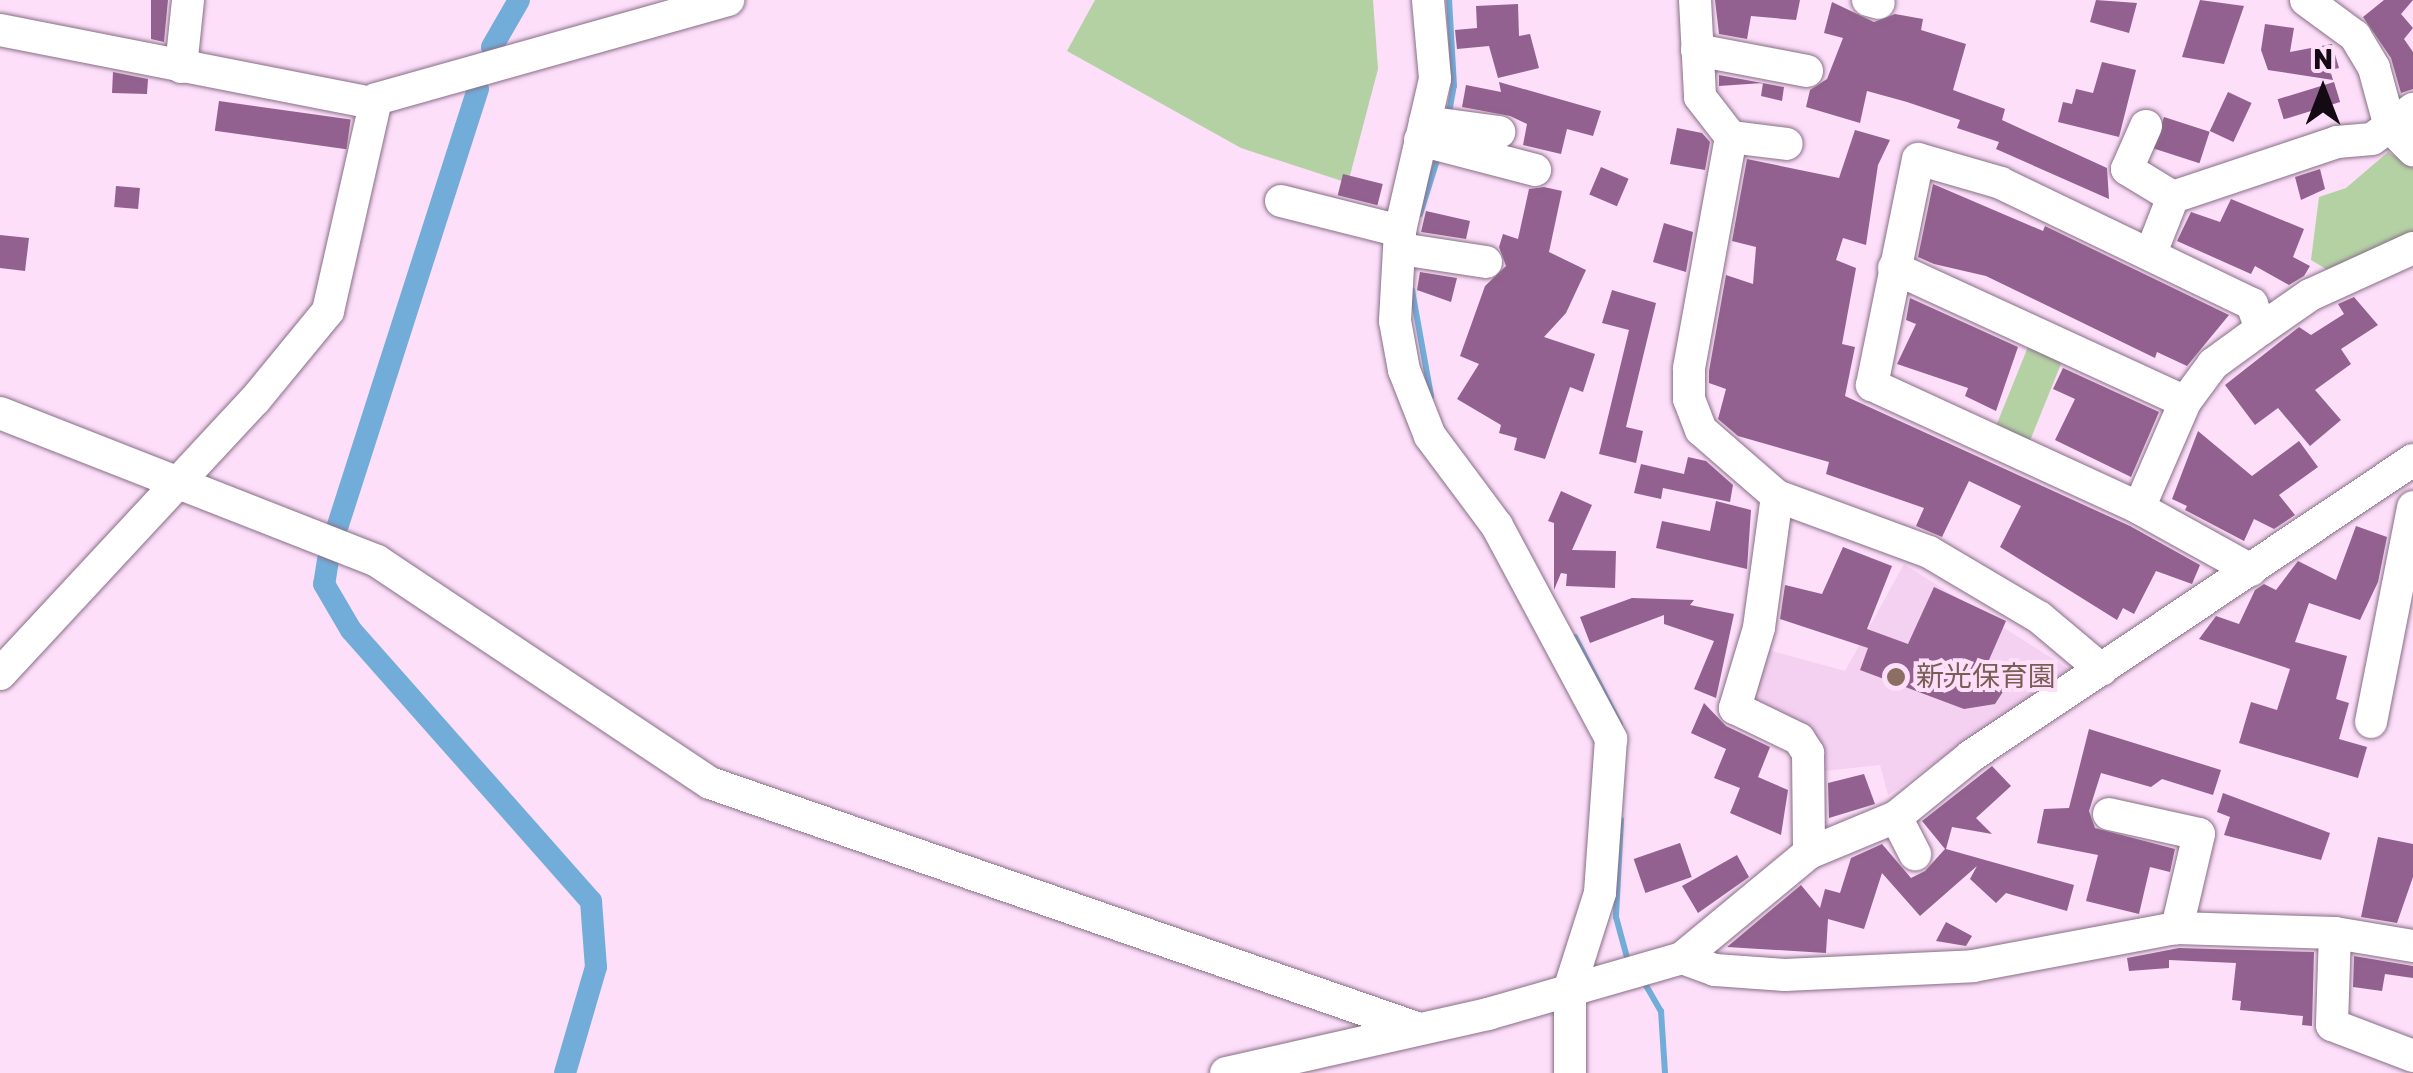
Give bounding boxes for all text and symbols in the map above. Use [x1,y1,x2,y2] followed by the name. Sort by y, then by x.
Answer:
[2273,40,2373,140] north arrow
[2313,43,2333,76] text: N
[1916,660,2056,694] place label: 新光保育園
[1885,666,1907,688] marker: 新光保育園

